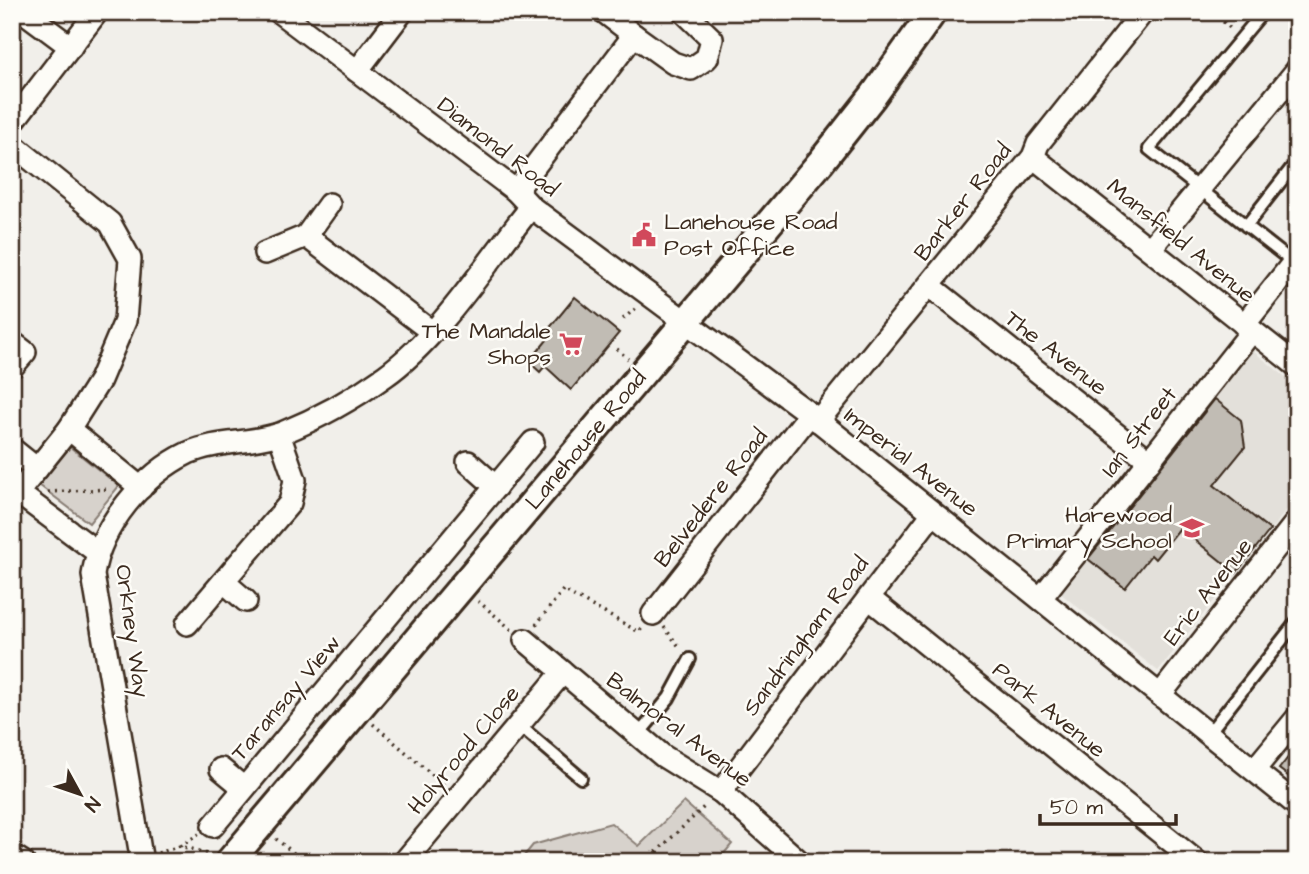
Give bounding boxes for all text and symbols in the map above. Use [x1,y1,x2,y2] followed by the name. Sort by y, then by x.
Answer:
[431,89,566,205] street label: Diamond Road
[907,136,1019,268] street label: Barker Road
[1100,171,1262,311] street label: Mansfield Avenue
[664,206,838,264] place label: Lanehouse Road Post Office
[630,221,658,249] public building icon: Lanehouse Road Post Office
[998,303,1114,403] street label: The Avenue
[422,315,551,373] place label: The Mandale Shops
[557,330,585,358] supermarket icon: The Mandale Shops
[518,363,654,517] street label: Lanehouse Road
[1093,380,1185,484] street label: Ian Street
[837,400,985,524] street label: Imperial Avenue
[647,422,776,574] street label: Belvedere Road
[1007,499,1172,558] place label: Harewood Primary School
[1178,514,1206,542] school or university icon: Harewood Primary School
[1156,532,1260,652] street label: Eric Avenue
[735,549,878,723] street label: Sandringham Road
[106,562,157,700] street label: Orkney Way
[224,628,349,769] street label: Taransay View
[986,654,1112,766] street label: Park Avenue
[600,665,758,795] street label: Balmoral Avenue
[400,679,528,822] street label: Holyrood Close
[46,758,116,828] north arrow
[1040,783,1176,827] scale bar
[78,791,106,817] text: N
[1050,793,1104,822] text: 50 m

